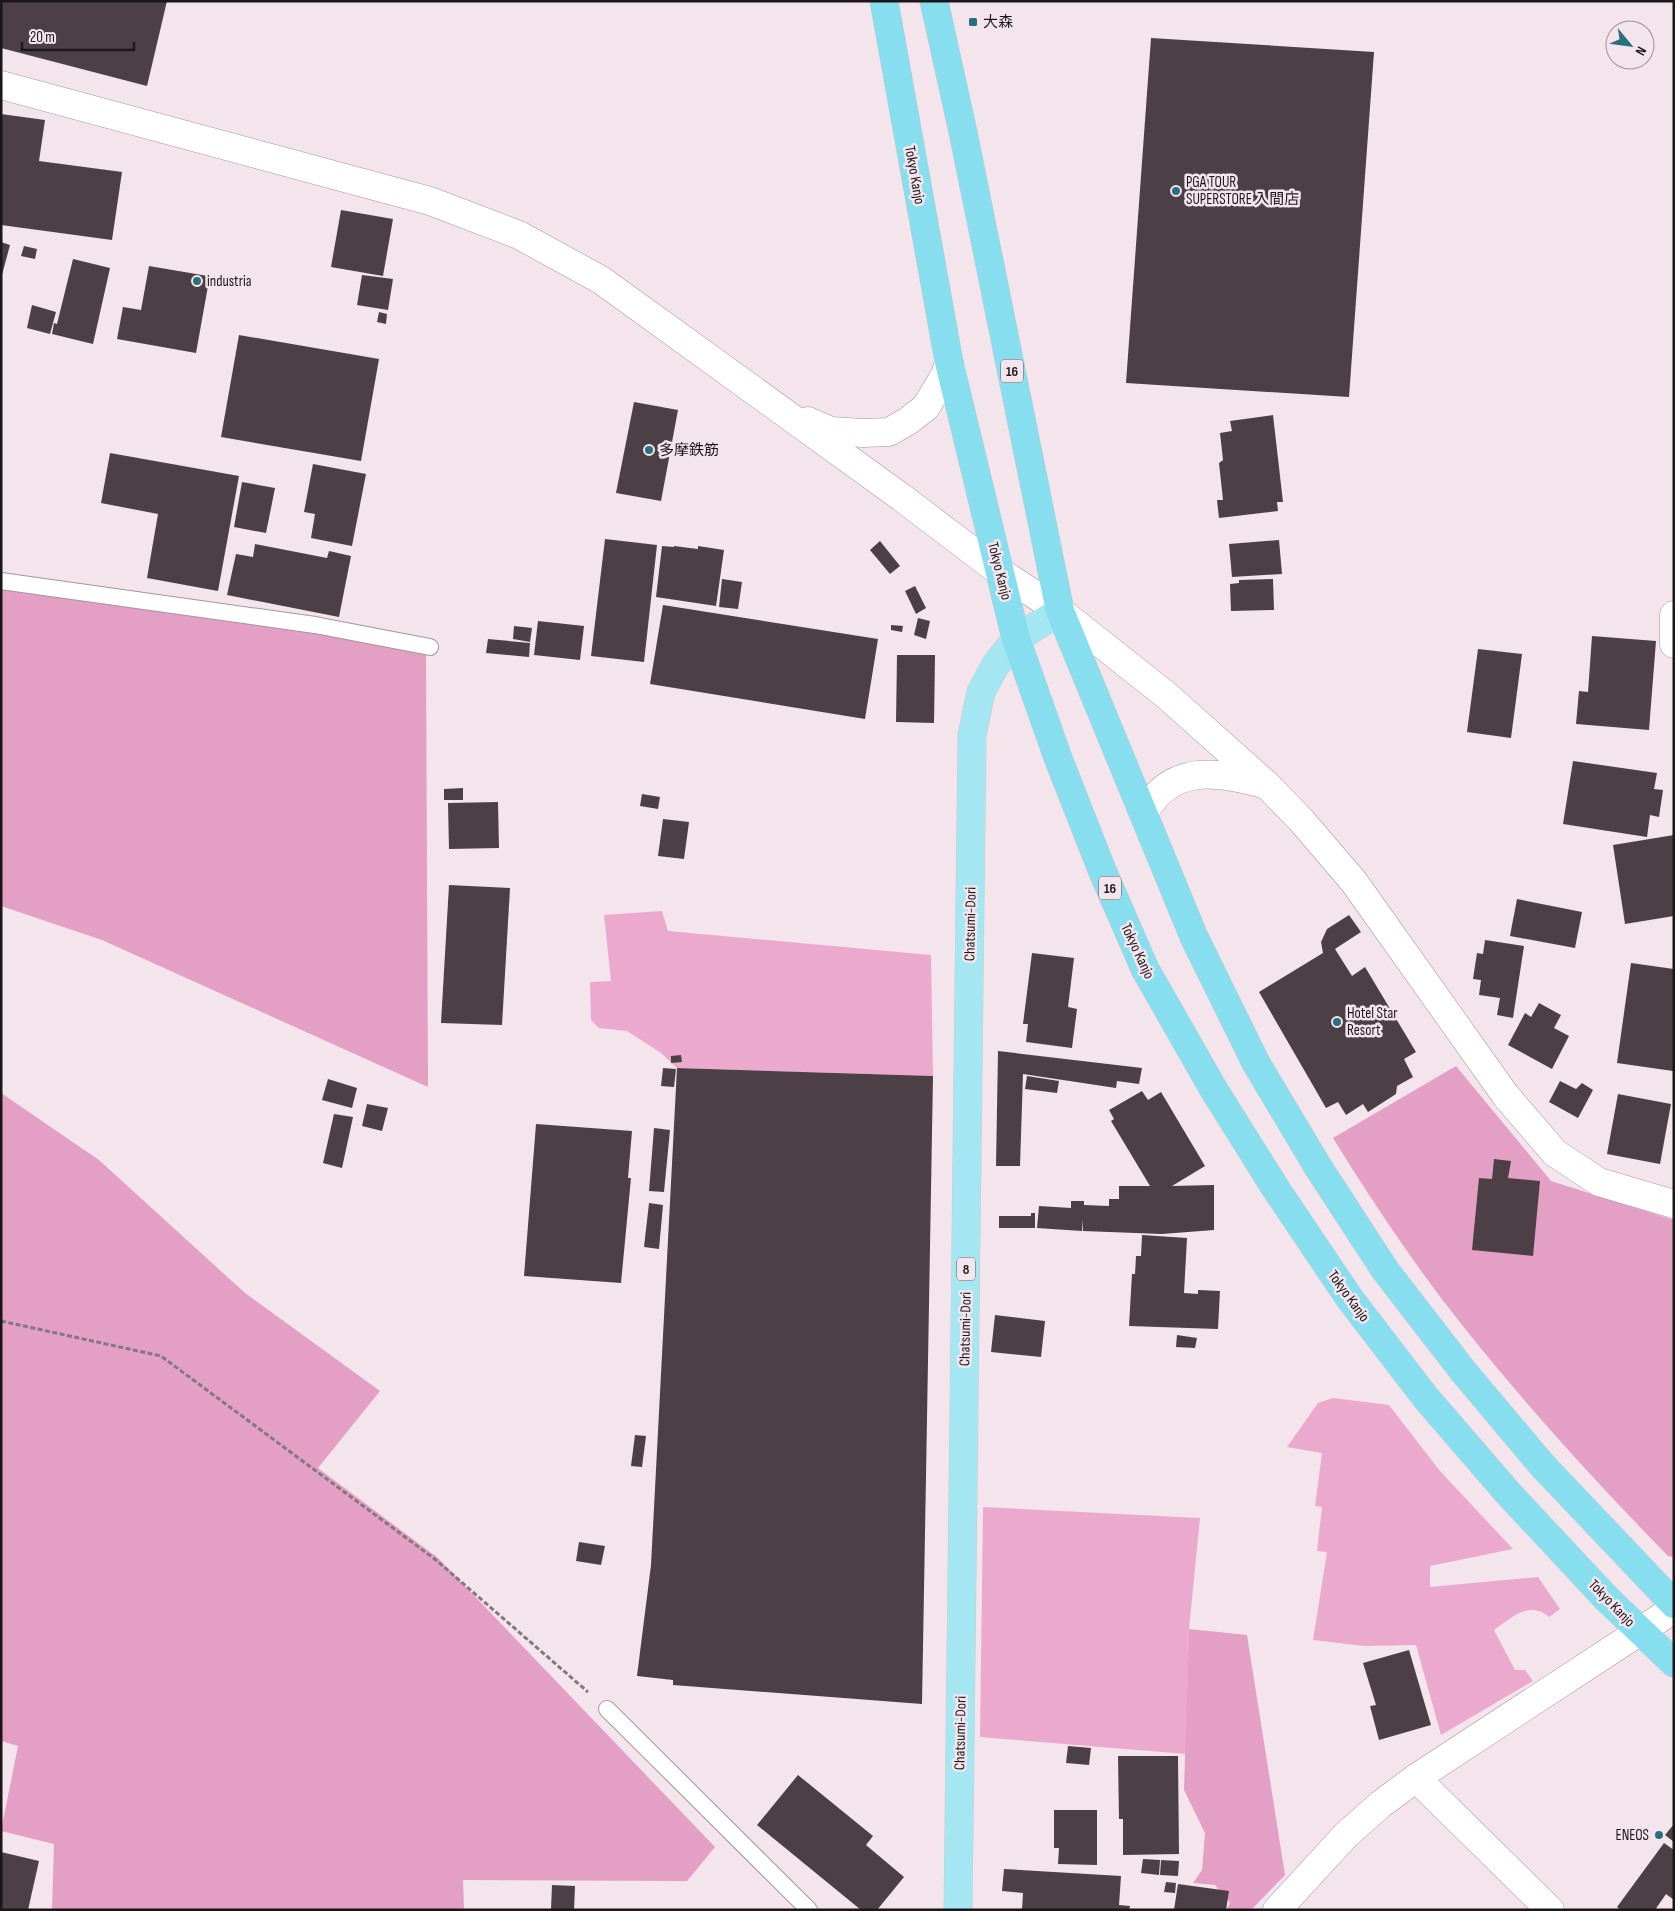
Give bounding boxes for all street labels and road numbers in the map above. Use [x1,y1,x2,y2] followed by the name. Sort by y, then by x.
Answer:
[900,144,929,206] street label: Tokyo Kanjo
[1001,360,1023,382] road number: 16
[983,540,1016,602] street label: Tokyo Kanjo
[1099,876,1121,900] road number: 16
[960,887,981,961] street label: Chatsumi-Dori
[1116,920,1159,982] street label: Tokyo Kanjo
[957,1258,975,1280] road number: 8
[1324,1267,1374,1326] street label: Tokyo Kanjo
[955,1292,976,1366] street label: Chatsumi-Dori
[1584,1575,1639,1631] street label: Tokyo Kanjo
[950,1696,971,1770] street label: Chatsumi-Dori

